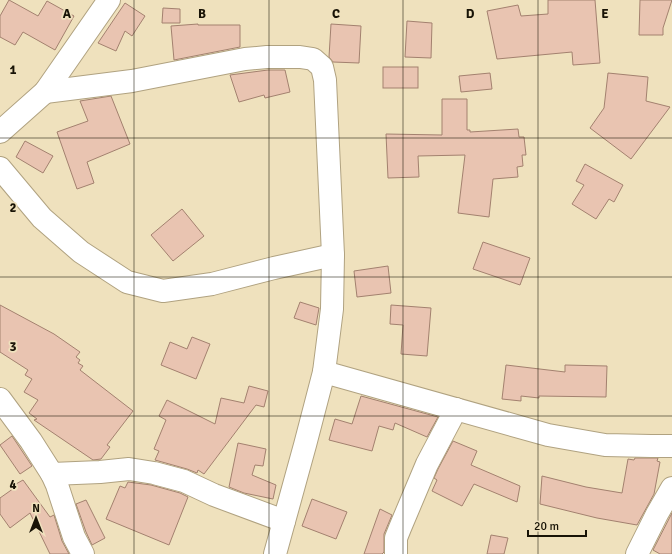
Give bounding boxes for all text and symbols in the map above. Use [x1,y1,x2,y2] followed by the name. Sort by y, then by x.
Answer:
[63,6,72,22] text: A
[198,6,206,22] text: B
[332,6,340,22] text: C
[466,6,475,22] text: D
[601,6,609,22] text: E
[9,62,17,78] text: 1
[9,200,17,216] text: 2
[9,339,17,355] text: 3
[9,477,17,493] text: 4
[16,498,56,538] north arrow
[32,502,40,515] text: N
[528,512,586,538] scale bar
[534,519,559,534] text: 20 m

